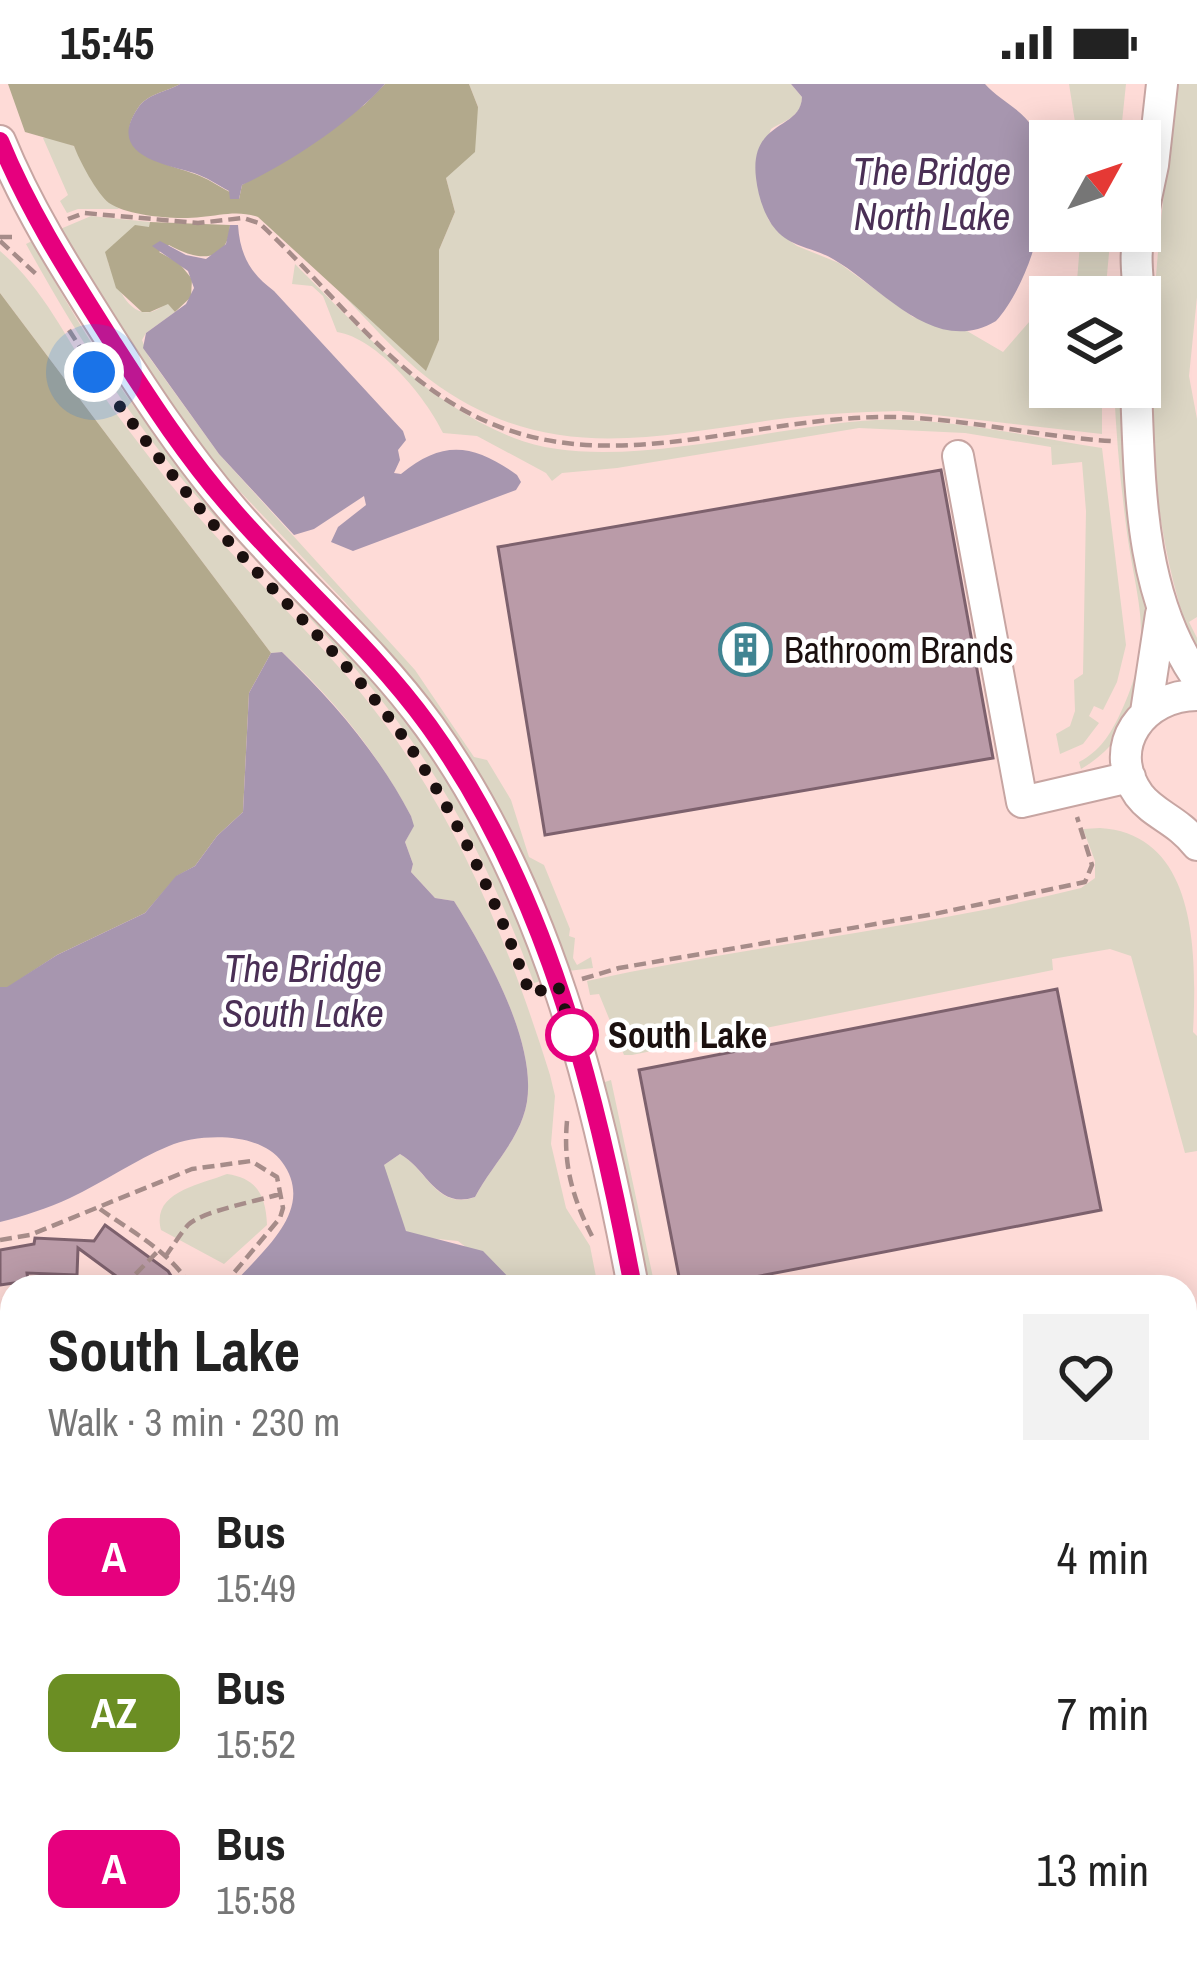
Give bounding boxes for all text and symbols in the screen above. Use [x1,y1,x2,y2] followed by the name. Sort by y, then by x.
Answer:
[60,12,154,73] text: 15:45
[1029,120,1161,252] north arrow
[1029,120,1161,408] map controls
[853,145,1011,242] water label: The Bridge North Lake
[1029,276,1161,408] button: layers
[64,342,124,402] your location
[717,622,773,678] building icon: Bathroom Brands
[784,626,1014,674] place label: Bathroom Brands
[222,942,384,1039] water label: The Bridge South Lake
[547,1010,597,1060] marker: South Lake
[608,1011,767,1059] place label: South Lake
[48,1312,300,1389] text: South Lake
[1023,1314,1149,1440] button: heart
[48,1396,340,1448] text: Walk · 3 min · 230 m
[216,1501,286,1562] text: Bus
[1057,1527,1149,1588] text: 4 min
[102,1529,126,1585] text: A
[216,1562,296,1614] text: 15:49
[216,1657,286,1718] text: Bus
[1057,1683,1149,1744] text: 7 min
[91,1685,137,1741] text: AZ
[216,1718,296,1770] text: 15:52
[216,1813,286,1874] text: Bus
[1036,1839,1149,1900] text: 13 min
[102,1841,126,1897] text: A
[216,1874,296,1926] text: 15:58

